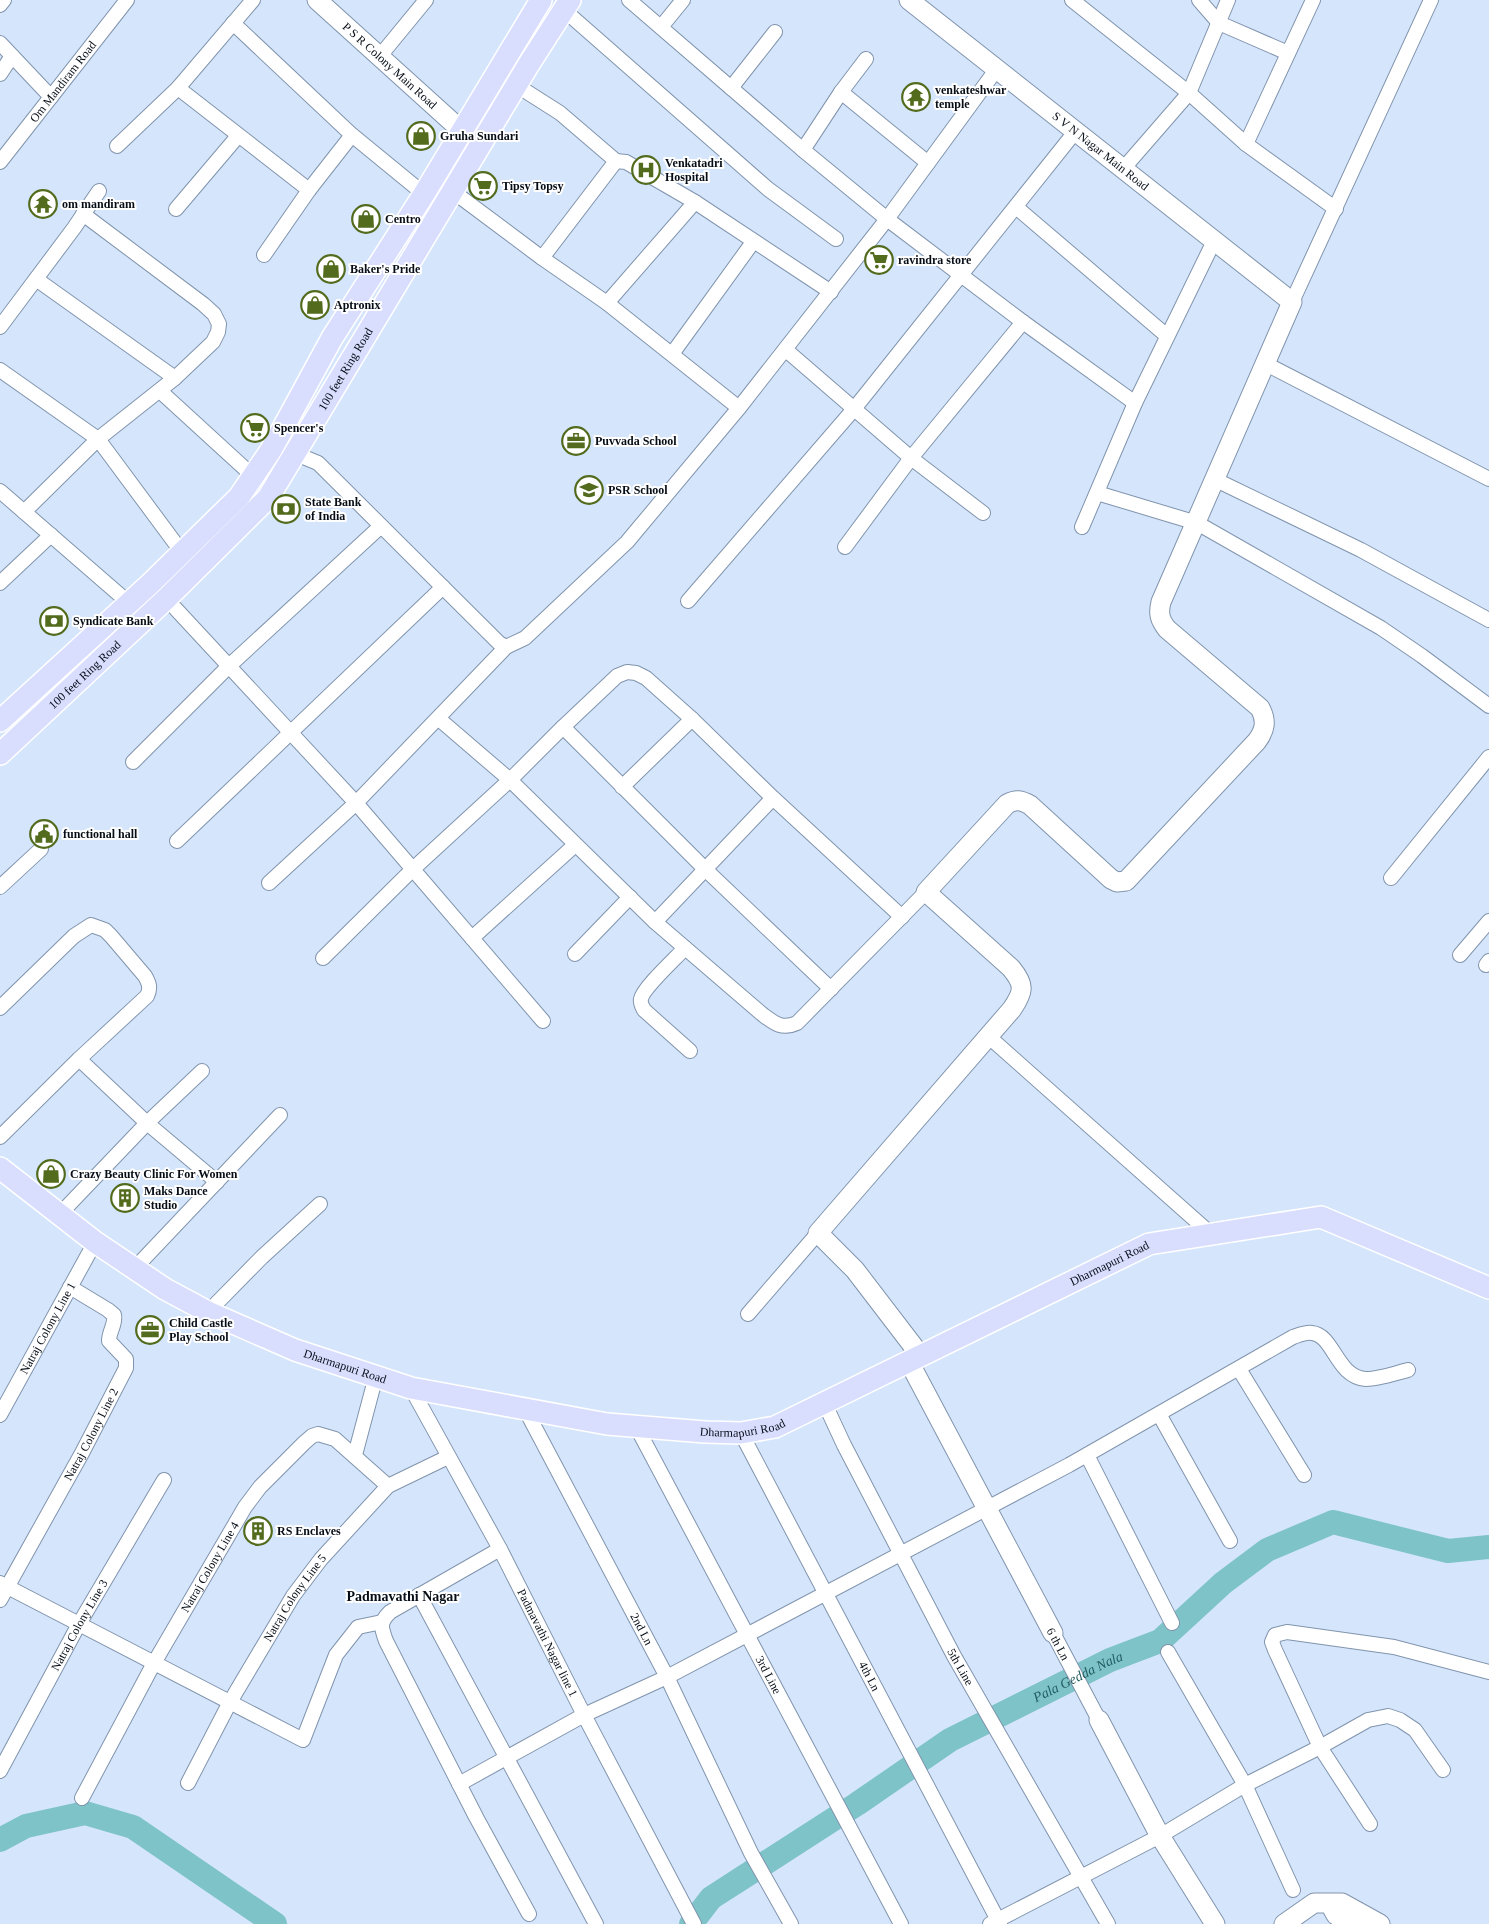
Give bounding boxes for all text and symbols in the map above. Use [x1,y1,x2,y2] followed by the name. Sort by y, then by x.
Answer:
[340,20,440,112] street label: P S R Colony Main Road
[27,38,99,125] street label: Om Mandiram Road
[901,82,931,112] temple icon: venkateshwar temple
[935,83,1007,111] place label: venkateshwar temple
[1050,109,1152,193] street label: S V N Nagar Main Road
[406,121,436,151] shop icon: Gruha Sundari
[440,129,519,143] place label: Gruha Sundari
[631,155,661,185] hospital icon: Venkatadri Hospital
[665,156,723,184] place label: Venkatadri Hospital
[468,171,498,201] supermarket icon: Tipsy Topsy
[502,179,564,193] place label: Tipsy Topsy
[28,189,58,219] temple icon: om mandiram
[62,197,135,211] place label: om mandiram
[351,204,381,234] shop icon: Centro
[385,212,421,226] place label: Centro
[864,245,894,275] supermarket icon: ravindra store
[898,253,972,267] place label: ravindra store
[316,254,346,284] shop icon: Baker's Pride
[350,262,421,276] place label: Baker's Pride
[300,290,330,320] shop icon: Aptronix
[334,298,380,312] place label: Aptronix
[315,325,376,413] street label: 100 feet Ring Road
[240,413,270,443] supermarket icon: Spencer's
[274,421,324,435] place label: Spencer's
[561,426,591,456] office icon: Puvvada School
[595,434,677,448] place label: Puvvada School
[574,475,604,505] school or university icon: PSR School
[608,483,668,497] place label: PSR School
[271,494,301,524] bank icon: State Bank of India
[305,495,362,523] place label: State Bank of India
[39,606,69,636] bank icon: Syndicate Bank
[73,614,154,628] place label: Syndicate Bank
[46,638,124,712] street label: 100 feet Ring Road
[29,819,59,849] public building icon: functional hall
[63,827,138,841] place label: functional hall
[36,1159,66,1189] shop icon: Crazy Beauty Clinic For Women
[70,1167,238,1181] place label: Crazy Beauty Clinic For Women
[110,1183,140,1213] building icon: Maks Dance Studio
[144,1184,208,1212] place label: Maks Dance Studio
[1068,1238,1151,1289] street label: Dharmapuri Road
[17,1280,78,1376] street label: Natraj Colony Line 1
[135,1315,165,1345] office icon: Child Castle Play School
[169,1316,233,1344] place label: Child Castle Play School
[302,1346,388,1386] street label: Dharmapuri Road
[61,1386,121,1483] street label: Natraj Colony Line 2
[699,1416,788,1440] street label: Dharmapuri Road
[243,1516,273,1546] building icon: RS Enclaves
[178,1519,242,1615] street label: Natraj Colony Line 4
[277,1524,341,1538] place label: RS Enclaves
[261,1551,329,1644] street label: Natraj Colony Line 5
[48,1577,111,1673] street label: Natraj Colony Line 3
[514,1586,581,1699] street label: Padmavathi Nagar line 1
[346,1589,460,1604] district label: Padmavathi Nagar
[627,1611,656,1647] street label: 2nd Ln
[1044,1625,1072,1663] street label: 6 th Ln
[944,1646,976,1688] street label: 5th Line
[1030,1649,1125,1706] water label: Pala Gedda Nala
[753,1654,784,1696] street label: 3rd Line
[856,1659,883,1694] street label: 4th Ln

